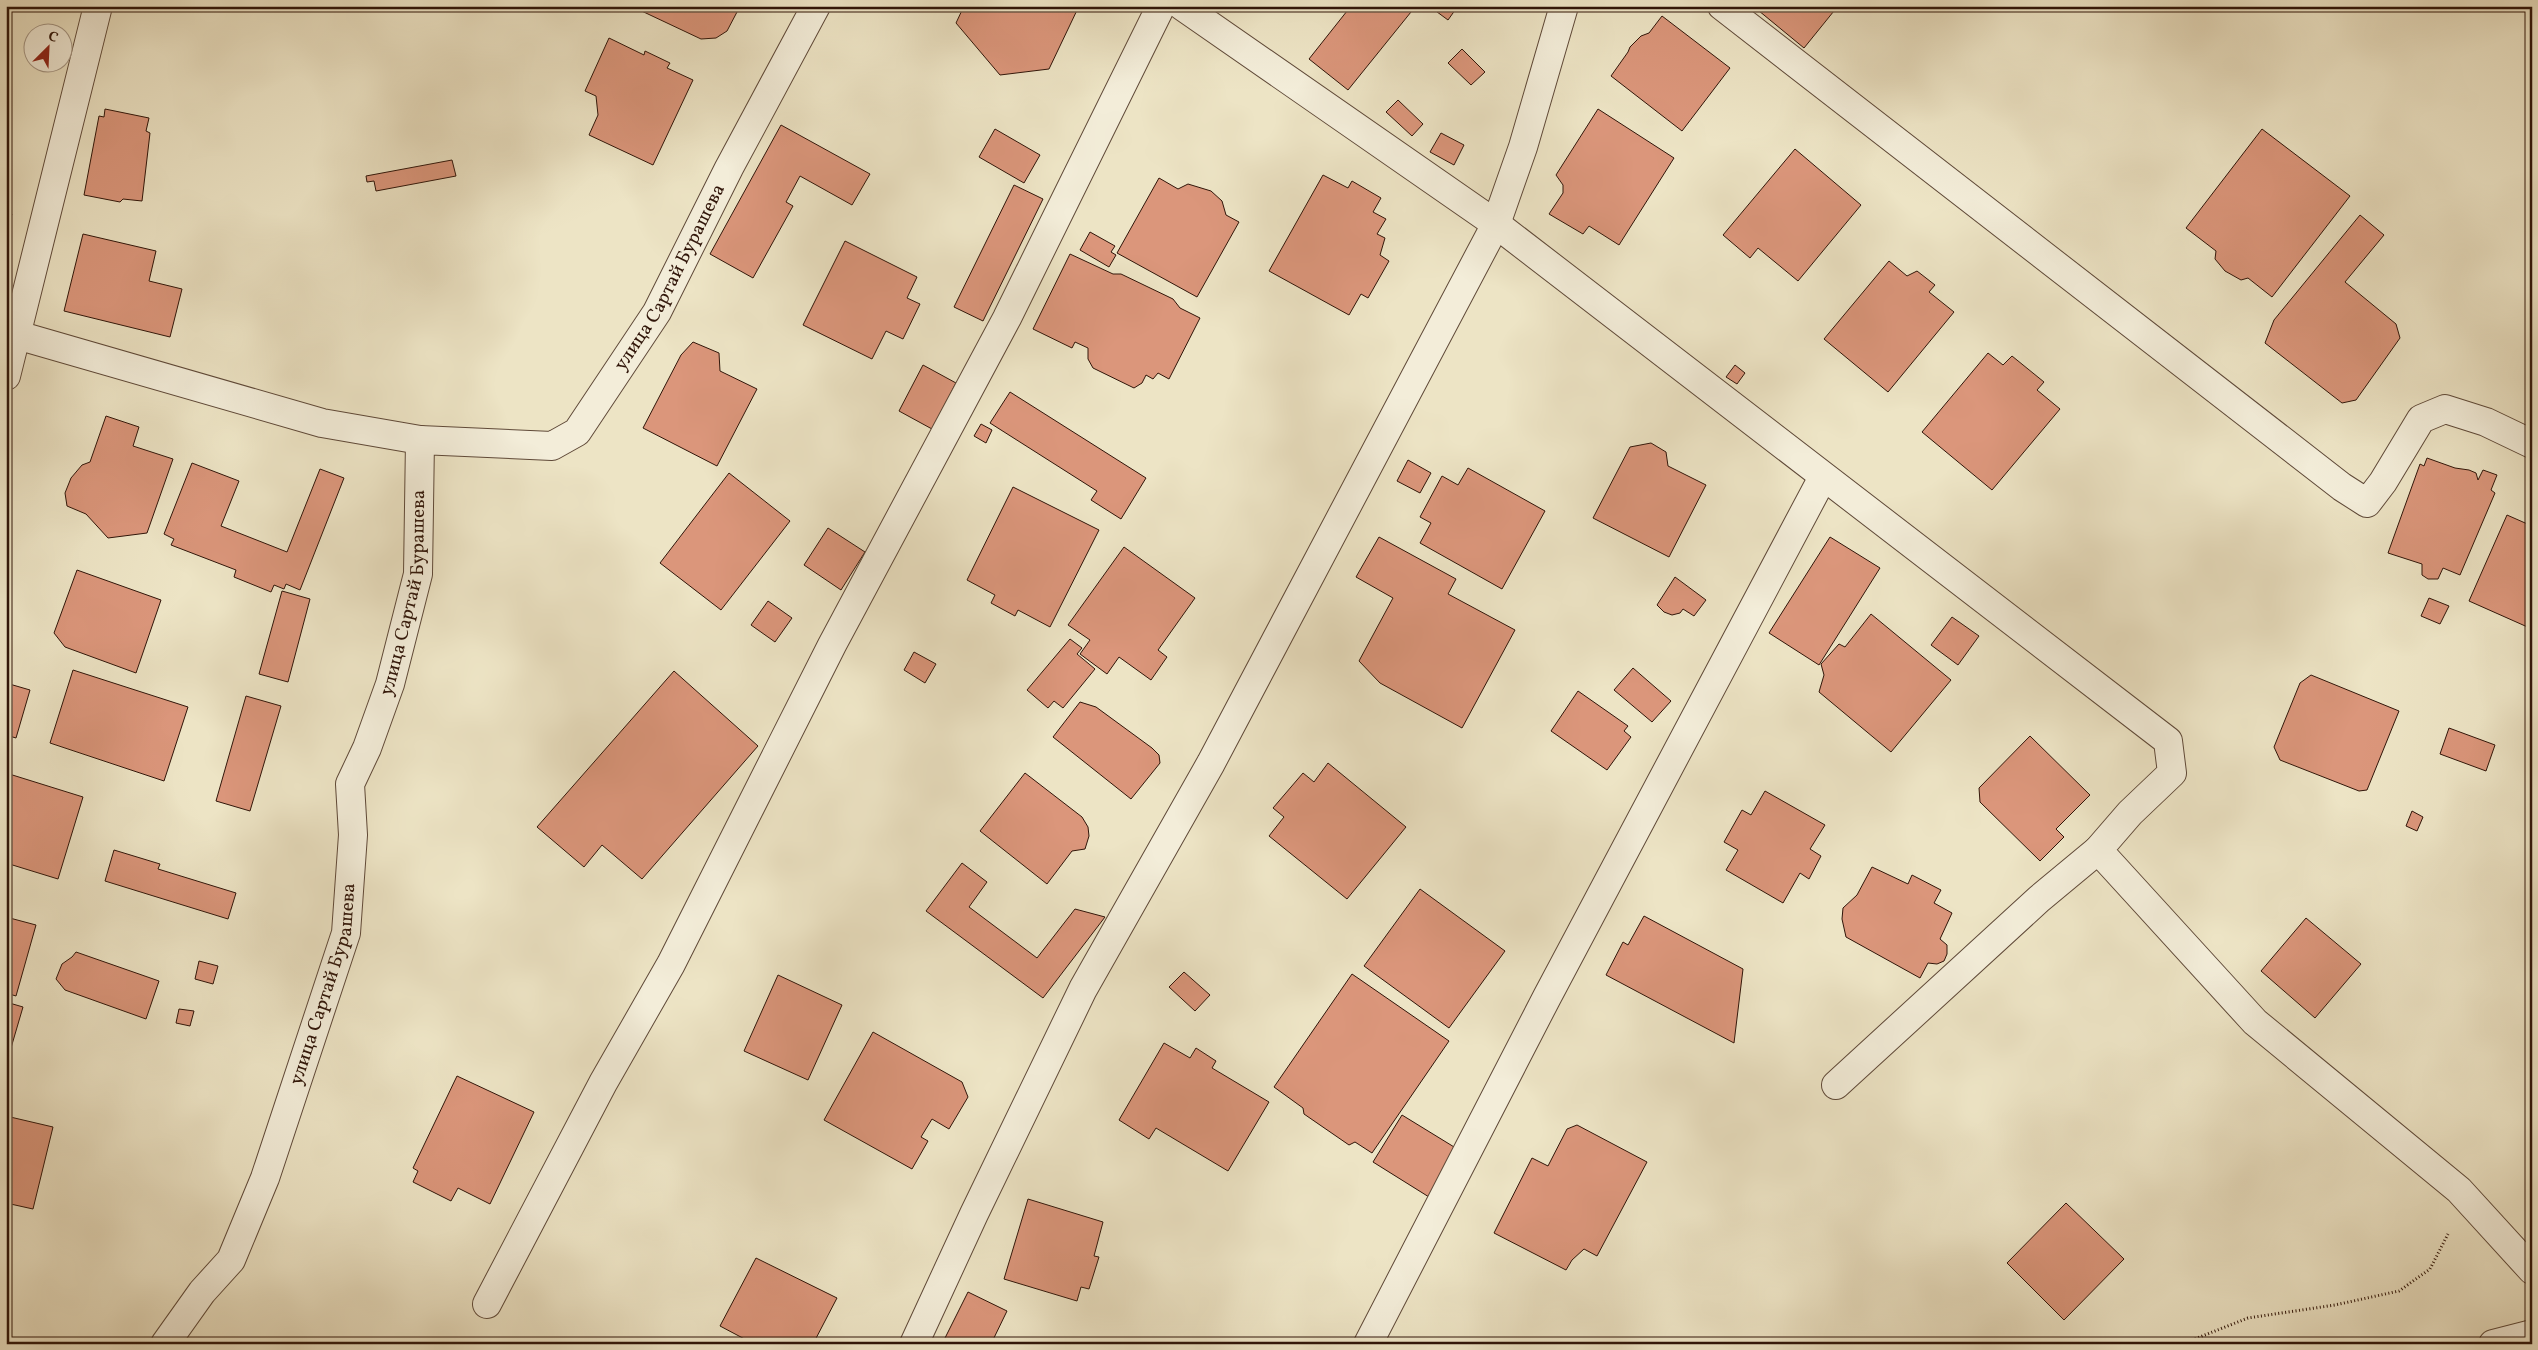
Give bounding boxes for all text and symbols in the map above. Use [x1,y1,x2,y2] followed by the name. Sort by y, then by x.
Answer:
[22,22,72,72] north arrow
[45,27,61,48] text: С
[608,180,732,376] street label: улица Сартай Бурашева
[374,490,432,699] street label: улица Сартай Бурашева
[284,882,363,1089] street label: улица Сартай Бурашева

